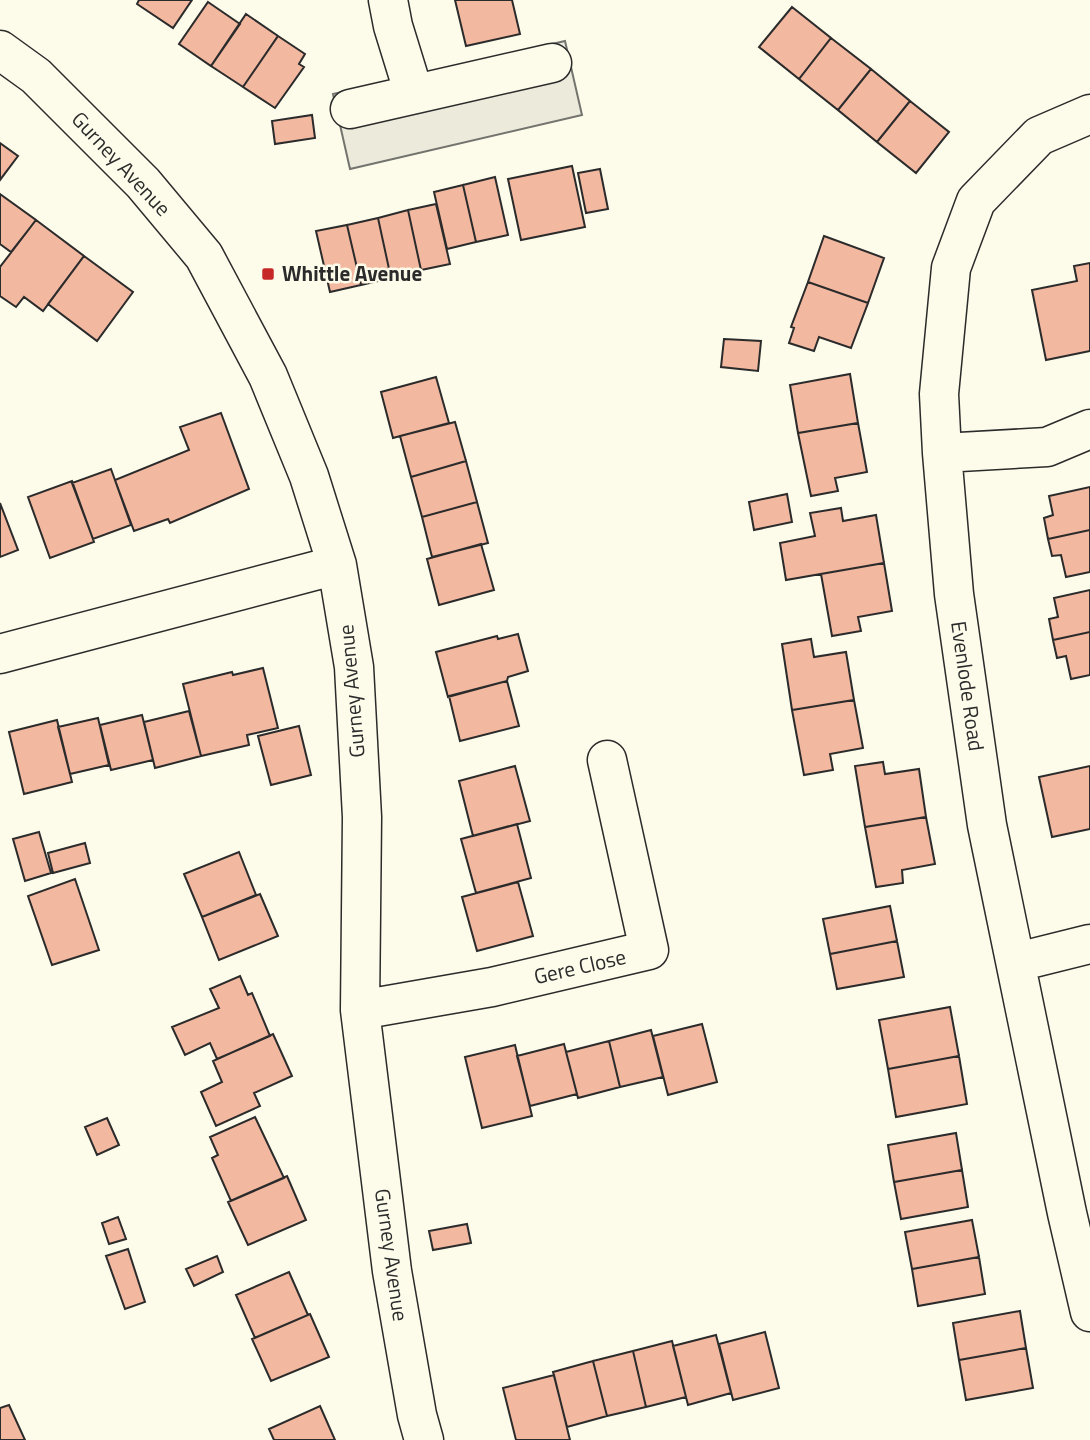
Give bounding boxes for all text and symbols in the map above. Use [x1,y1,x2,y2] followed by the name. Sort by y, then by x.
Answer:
[65,104,179,223] street label: Gurney Avenue
[282,257,422,289] place label: Whittle Avenue
[260,266,276,282] marker: Whittle Avenue
[943,619,993,753] street label: Evenlode Road
[329,623,373,759] street label: Gurney Avenue
[531,940,629,992] street label: Gere Close
[367,1187,417,1323] street label: Gurney Avenue

